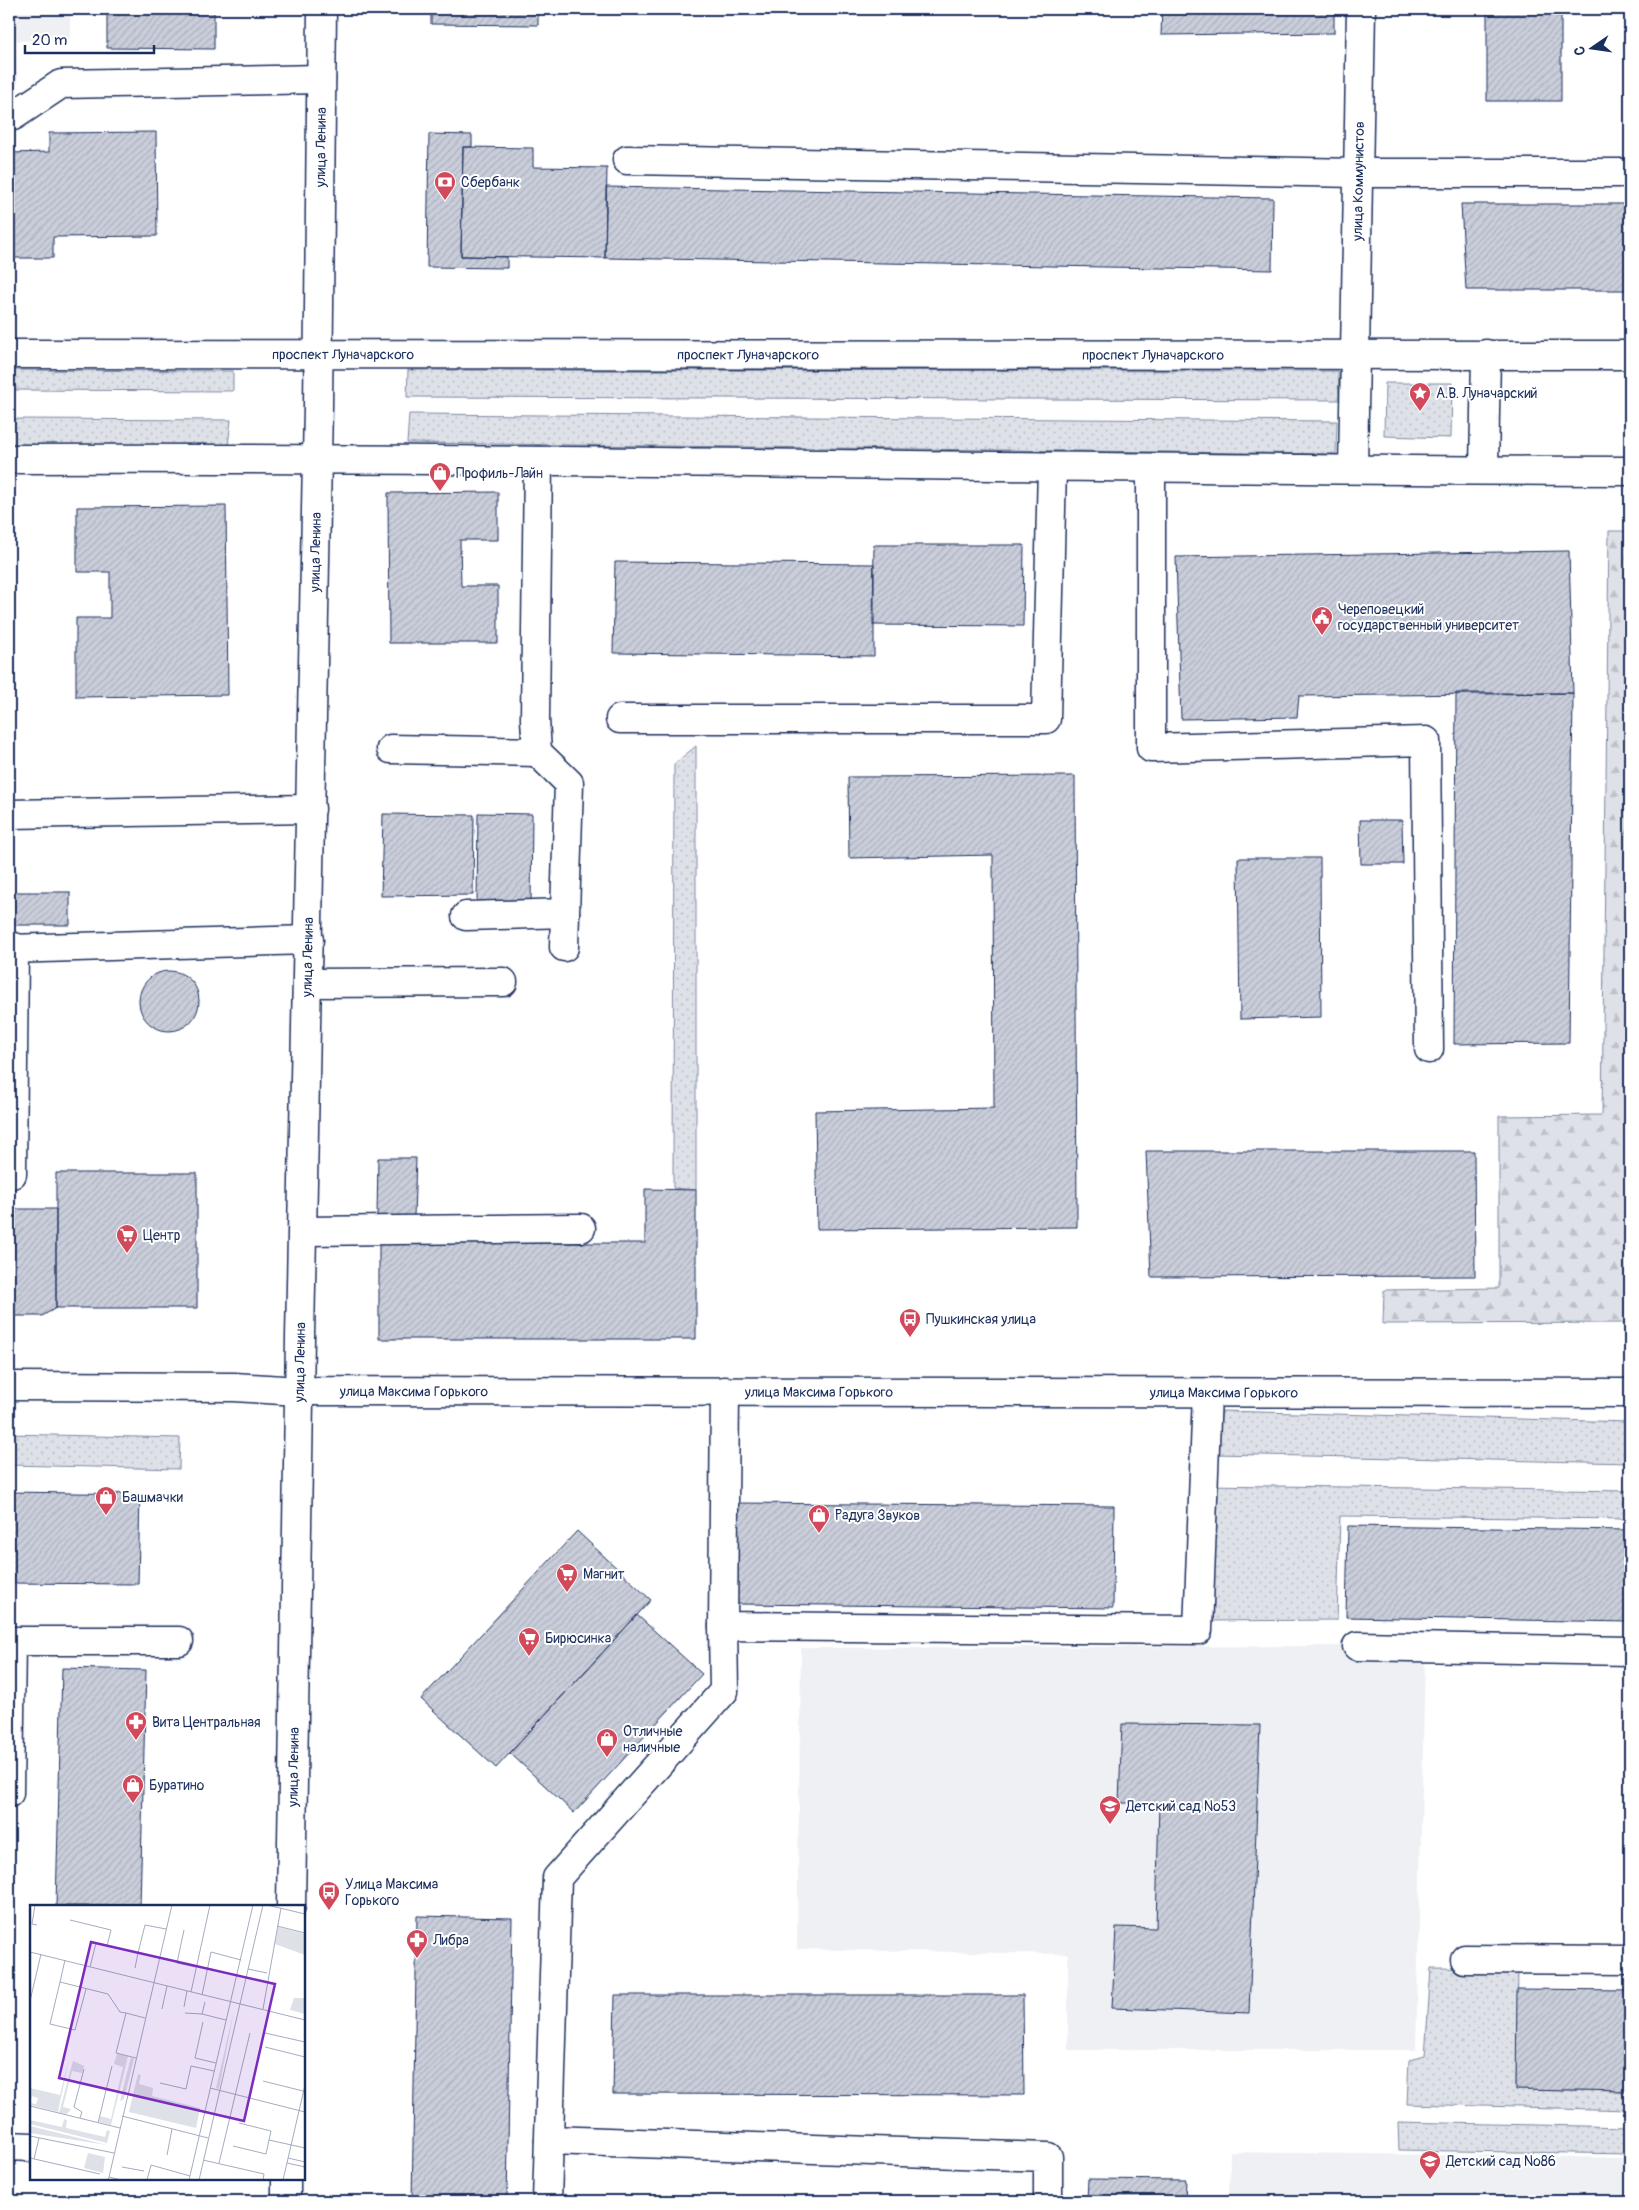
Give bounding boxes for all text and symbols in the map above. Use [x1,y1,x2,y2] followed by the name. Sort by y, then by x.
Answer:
[25,22,154,54] scale bar
[1566,22,1616,72] north arrow
[32,31,67,50] text: 20 m
[1570,44,1589,57] text: С
[312,107,330,188] street label: улица Ленина
[1348,121,1368,242] street label: улица Коммунистов
[433,170,457,201] bank icon: Сбербанк
[461,174,520,191] place label: Сбербанк
[272,346,415,363] street label: проспект Луначарского
[677,346,820,363] street label: проспект Луначарского
[1082,346,1225,363] street label: проспект Луначарского
[1408,381,1432,412] place icon: А.В. Луначарский
[1436,385,1538,402] place label: А.В. Луначарский
[428,461,452,492] shop icon: Профиль-Лайн
[456,465,543,482] place label: Профиль-Лайн
[306,512,324,593] street label: улица Ленина
[1338,601,1519,634] place label: Череповецкий государственный университет
[1310,605,1334,636] public building icon: Череповецкий государственный университет
[298,917,317,998] street label: улица Ленина
[115,1223,139,1254] supermarket icon: Центр
[143,1227,181,1244] place label: Центр
[898,1307,922,1338] bus stop icon: Пушкинская улица
[926,1311,1036,1328] place label: Пушкинская улица
[290,1322,309,1403] street label: улица Ленина
[339,1383,489,1400] street label: улица Максима Горького
[744,1383,894,1400] street label: улица Максима Горького
[1149,1384,1299,1401] street label: улица Максима Горького
[94,1485,118,1516] shop icon: Башмачки
[122,1489,183,1506] place label: Башмачки
[807,1503,831,1534] shop icon: Радуга Звуков
[835,1507,920,1524] place label: Радуга Звуков
[555,1562,579,1593] supermarket icon: Магнит
[583,1566,625,1583] place label: Магнит
[517,1626,541,1657] supermarket icon: Бирюсинка
[545,1630,611,1647] place label: Бирюсинка
[124,1710,148,1741] pharmacy icon: Вита Центральная
[152,1714,261,1731] place label: Вита Центральная
[623,1723,683,1756] place label: Отличные наличные
[284,1727,302,1808] street label: улица Ленина
[595,1727,619,1758] shop icon: Отличные наличные
[121,1773,145,1804] shop icon: Буратино
[149,1777,205,1794] place label: Буратино
[1098,1794,1122,1825] school or university icon: Детский сад №53
[1125,1798,1236,1815] place label: Детский сад №53
[345,1876,438,1909] place label: Улица Максима Горького
[317,1880,341,1911] bus stop icon: Улица Максима Горького
[30,1905,305,2180] inset map
[405,1928,429,1959] pharmacy icon: Либра
[432,1932,469,1949] place label: Либра
[1418,2149,1442,2180] school or university icon: Детский сад №86
[1445,2153,1556,2170] place label: Детский сад №86

